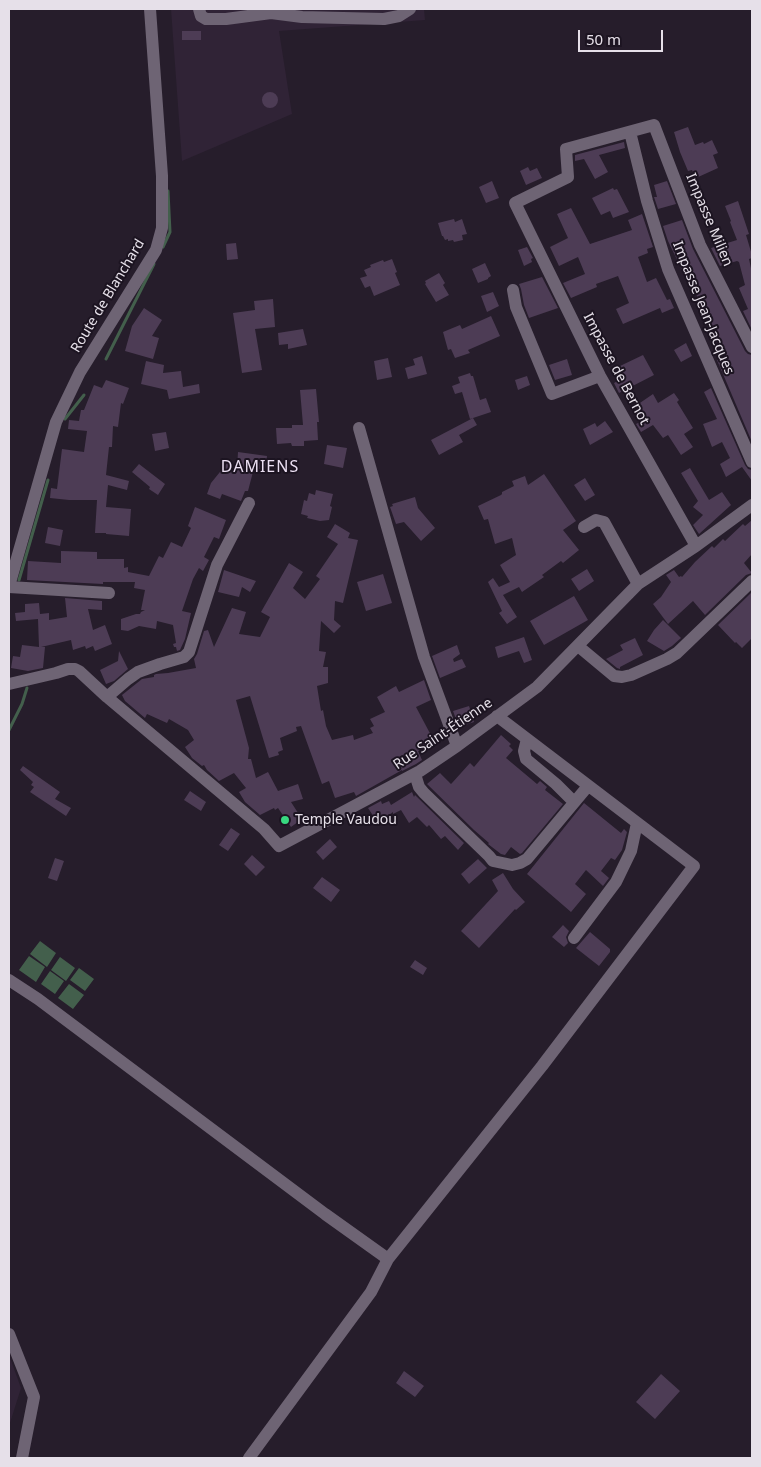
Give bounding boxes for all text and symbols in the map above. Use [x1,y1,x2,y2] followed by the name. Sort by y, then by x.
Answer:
[581,20,666,52] scale bar
[586,29,621,49] text: 50 m
[682,171,736,269] street label: Impasse Milien
[68,236,148,356] street label: Route de Blanchard
[669,239,737,377] street label: Impasse Jean-Jacques
[579,310,653,428] street label: Impasse de Bernot
[220,457,300,477] district label: DAMIENS
[390,695,496,773] street label: Rue Saint-Étienne
[295,812,397,828] place label: Temple Vaudou
[279,814,291,826] marker: Temple Vaudou

